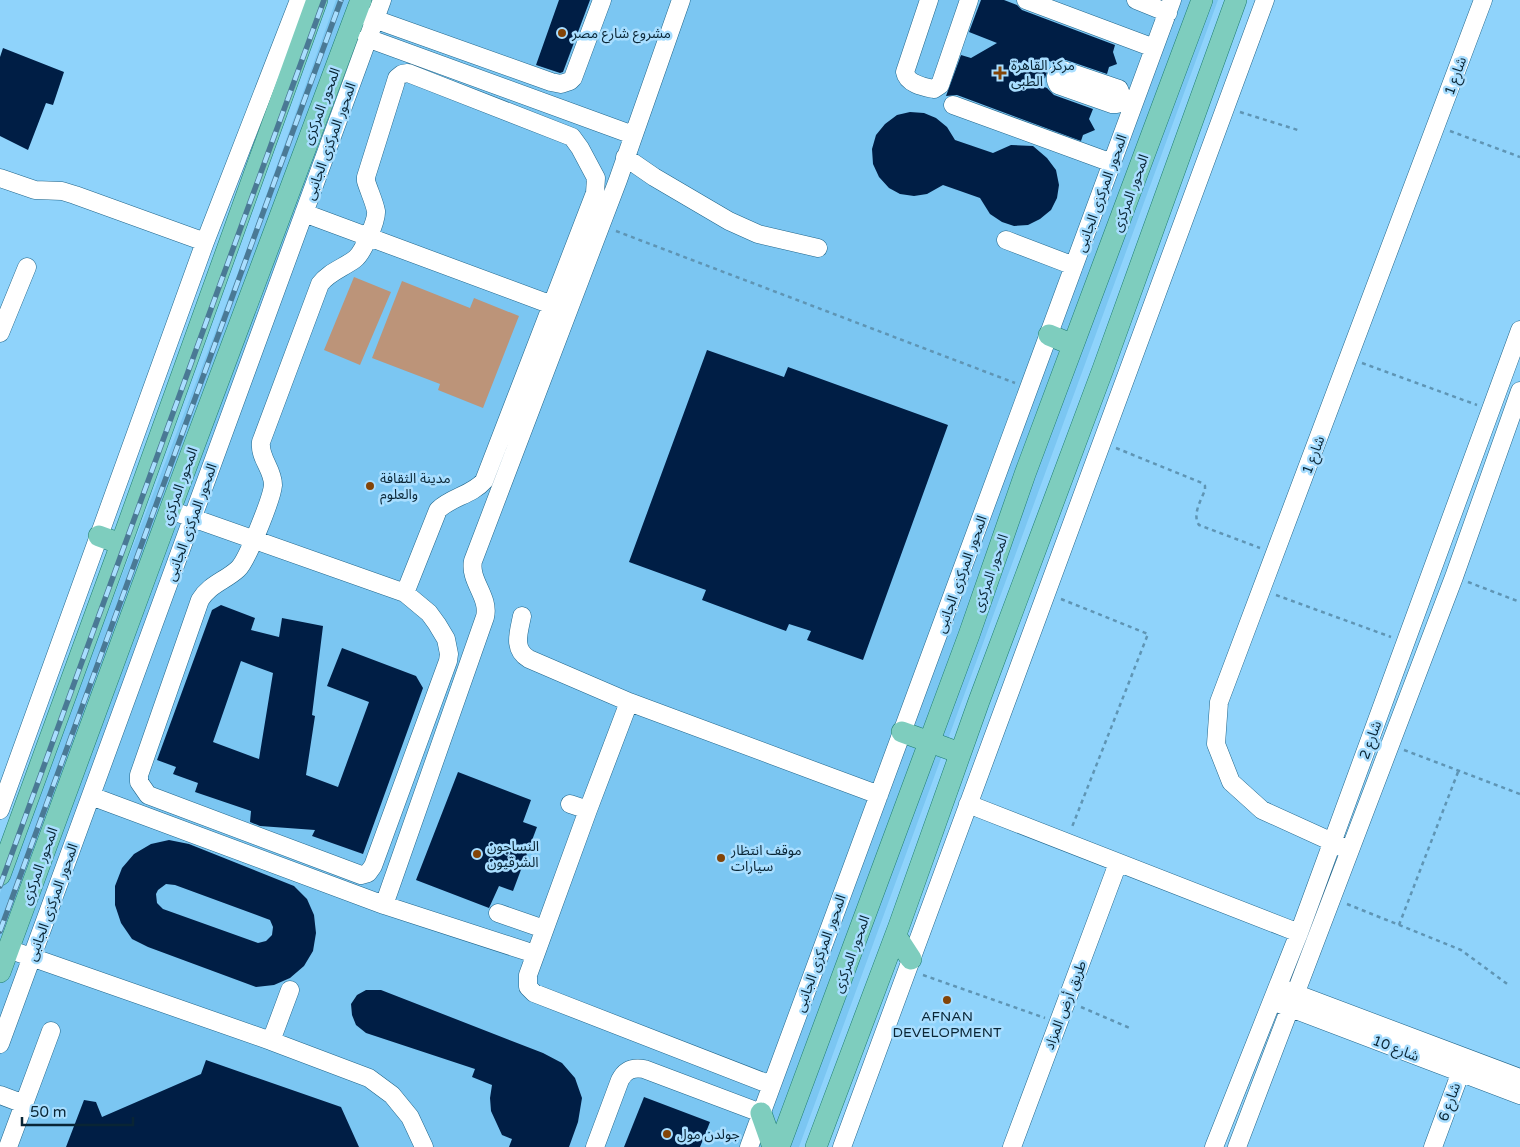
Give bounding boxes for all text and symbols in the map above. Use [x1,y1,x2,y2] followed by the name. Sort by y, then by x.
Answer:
[571,25,671,44] place label: مشروع شارع مصر
[556,27,568,39] marker: مشروع شارع مصر
[1441,55,1472,98] street label: شارع 1
[1011,57,1075,90] place label: مركز القاهرة الطبى
[299,65,344,147] street label: المحور المركزى
[993,66,1007,80] marker: مركز القاهرة الطبى
[301,80,360,202] street label: المحور المركزى الجانبى
[1072,132,1130,254] street label: المحور المركزى الجانبى
[1108,152,1152,234] street label: المحور المركزى
[1298,434,1330,477] street label: شارع 1
[158,445,201,527] street label: المحور المركزى
[162,461,221,583] street label: المحور المركزى الجانبى
[380,470,451,505] place label: مدينة الثقافة والعلوم
[364,480,376,492] marker: مدينة الثقافة والعلوم
[932,513,991,635] street label: المحور المركزى الجانبى
[969,532,1012,614] street label: المحور المركزى
[1356,719,1387,762] street label: شارع 2
[18,825,61,907] street label: المحور المركزى
[487,838,539,871] place label: النساجون الشرقيون
[23,841,82,963] street label: المحور المركزى الجانبى
[730,842,802,875] place label: موقف انتظار سيارات
[471,848,483,860] marker: النساجون الشرقيون
[715,852,727,864] marker: موقف انتظار سيارات
[791,892,850,1014] street label: المحور المركزى الجانبى
[830,913,873,995] street label: المحور المركزى
[1040,958,1091,1052] street label: طريق أرض المزاد
[941,994,953,1006] marker: AFNAN DEVELOPMENT
[892,1008,1002,1041] place label: AFNAN DEVELOPMENT
[1369,1032,1422,1067] street label: شارع 10
[1435,1081,1466,1124] street label: شارع 6
[22,1094,134,1126] scale bar
[30,1103,67,1121] text: 50 m
[677,1126,740,1143] place label: جولدن مول
[661,1128,673,1140] marker: جولدن مول

